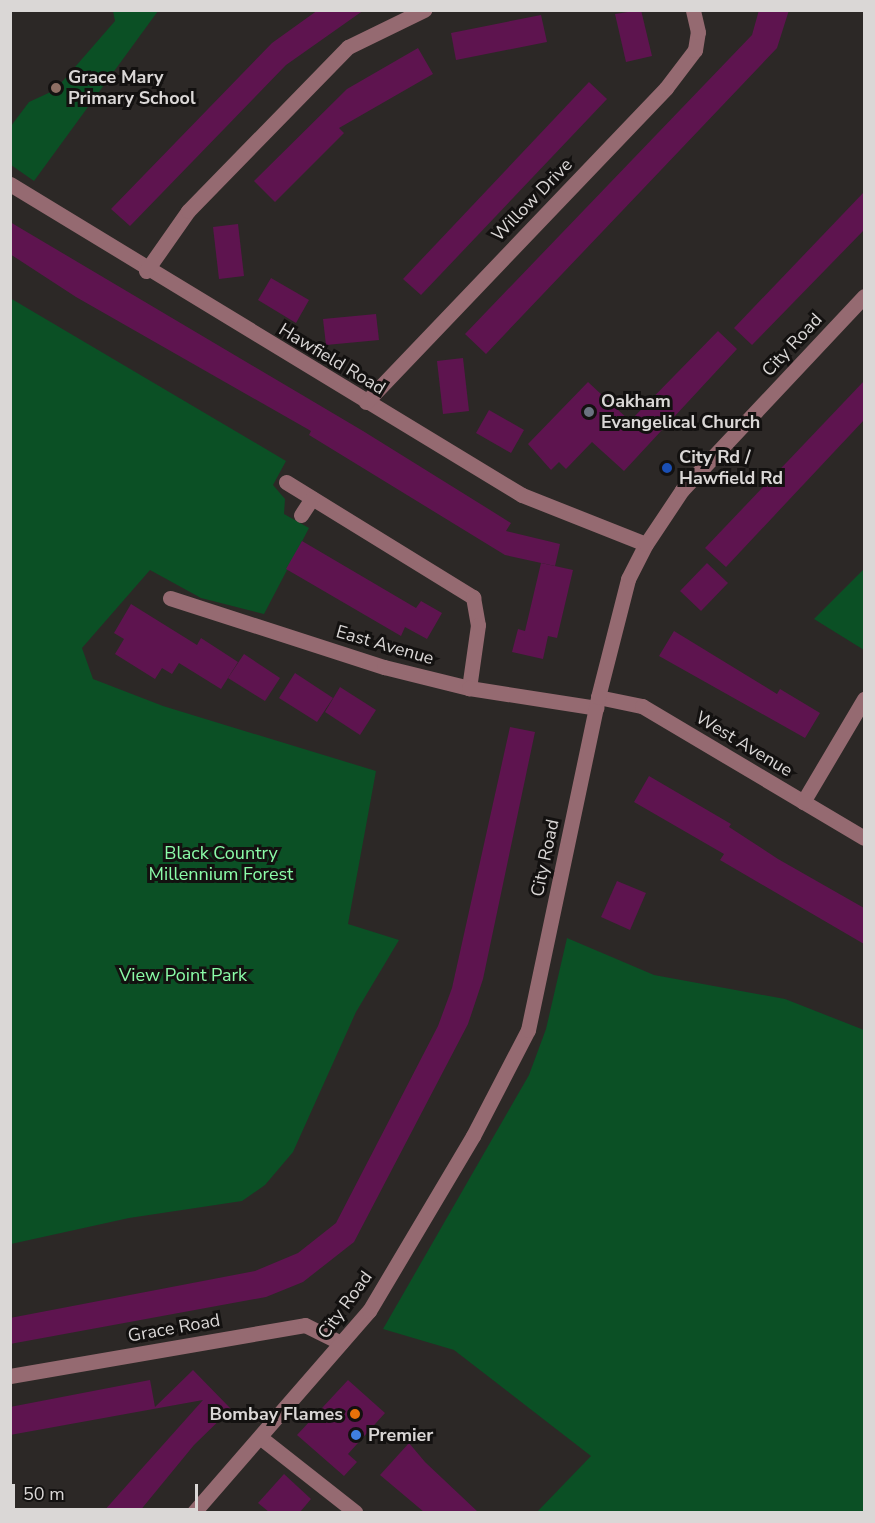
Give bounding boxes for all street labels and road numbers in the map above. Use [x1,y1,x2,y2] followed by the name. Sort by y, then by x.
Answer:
[487,154,577,246] street label: Willow Drive
[757,309,827,381] street label: City Road
[275,319,389,399] street label: Hawfield Road
[334,621,436,669] street label: East Avenue
[692,707,796,781] street label: West Avenue
[526,817,564,899] street label: City Road
[313,1267,377,1343] street label: City Road
[126,1309,222,1347] street label: Grace Road

